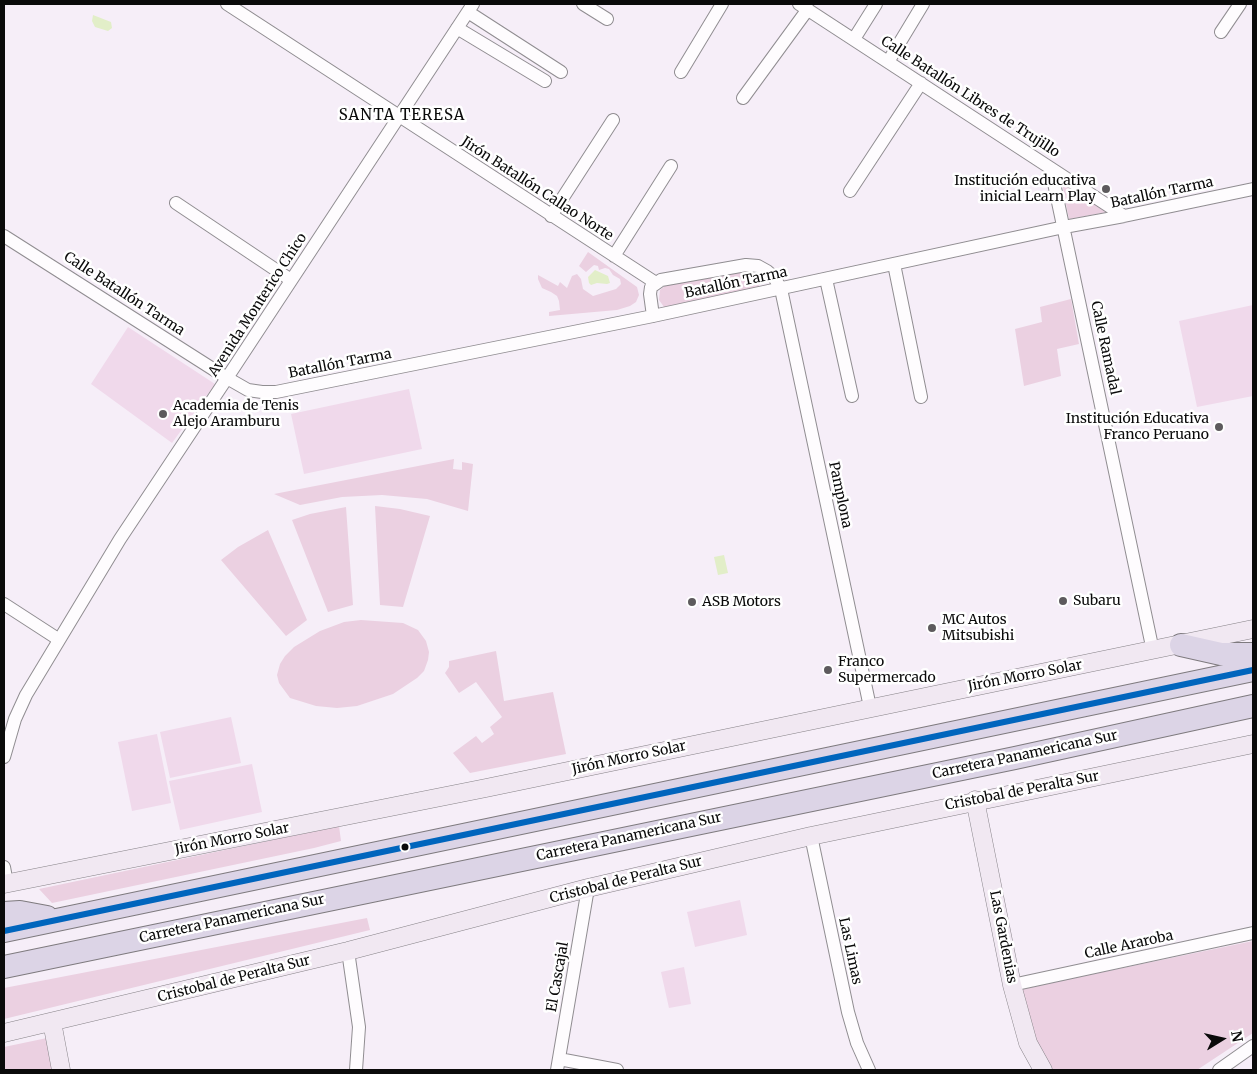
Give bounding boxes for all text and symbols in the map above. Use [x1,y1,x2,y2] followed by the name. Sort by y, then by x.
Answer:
[877,33,1063,161] street label: Calle Batallón Libres de Trujillo
[337,107,467,125] district label: SANTA TERESA
[458,133,616,245] street label: Jirón Batallón Callao Norte
[954,173,1096,206] place label: Institución educativa inicial Learn Play
[1109,174,1215,212] street label: Batallón Tarma
[1100,183,1112,195] marker: Institución educativa inicial Learn Play
[205,230,311,380] street label: Avenida Monterico Chico
[60,249,188,339] street label: Calle Batallón Tarma
[683,264,789,302] street label: Batallón Tarma
[1087,300,1123,396] street label: Calle Ramadal
[287,346,393,382] street label: Batallón Tarma
[173,398,299,431] place label: Academia de Tenis Alejo Aramburu
[157,408,169,420] marker: Academia de Tenis Alejo Aramburu
[1066,411,1209,444] place label: Institución Educativa Franco Peruano
[1213,421,1225,433] marker: Institución Educativa Franco Peruano
[825,460,855,530] street label: Pamplona
[1073,593,1121,609] place label: Subaru
[702,594,781,610] place label: ASB Motors
[1057,595,1069,607] marker: Subaru
[686,596,698,608] marker: ASB Motors
[942,612,1014,644] place label: MC Autos Mitsubishi
[926,622,938,634] marker: MC Autos Mitsubishi
[838,654,936,686] place label: Franco Supermercado
[966,657,1084,695] street label: Jirón Morro Solar
[822,664,834,676] marker: Franco Supermercado
[931,727,1119,783] street label: Carretera Panamericana Sur
[570,738,688,778] street label: Jirón Morro Solar
[944,768,1100,814] street label: Cristobal de Peralta Sur
[535,809,723,865] street label: Carretera Panamericana Sur
[173,820,291,858] street label: Jirón Morro Solar
[400,842,410,852] unlabelled marker
[548,853,704,907] street label: Cristobal de Peralta Sur
[986,889,1020,985] street label: Las Gardenias
[138,891,326,947] street label: Carretera Panamericana Sur
[835,916,865,986] street label: Las Limas
[1083,927,1175,963] street label: Calle Araroba
[544,941,572,1013] street label: El Cascajal
[156,952,312,1006] street label: Cristobal de Peralta Sur
[1197,1014,1247,1064] north arrow
[1227,1029,1247,1043] text: N

